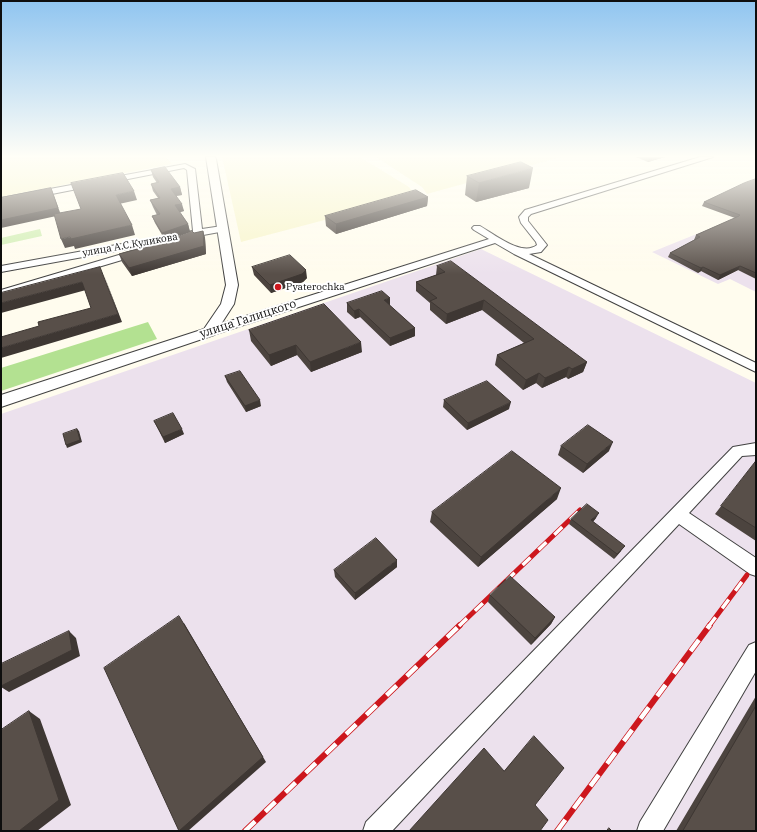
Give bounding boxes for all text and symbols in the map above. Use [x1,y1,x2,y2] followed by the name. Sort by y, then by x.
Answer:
[81,231,179,259] street label: улица А.С.Куликова
[286,281,345,293] place label: Pyaterochka
[273,282,283,292] marker: Pyaterochka
[198,297,298,341] street label: улица Галицкого

